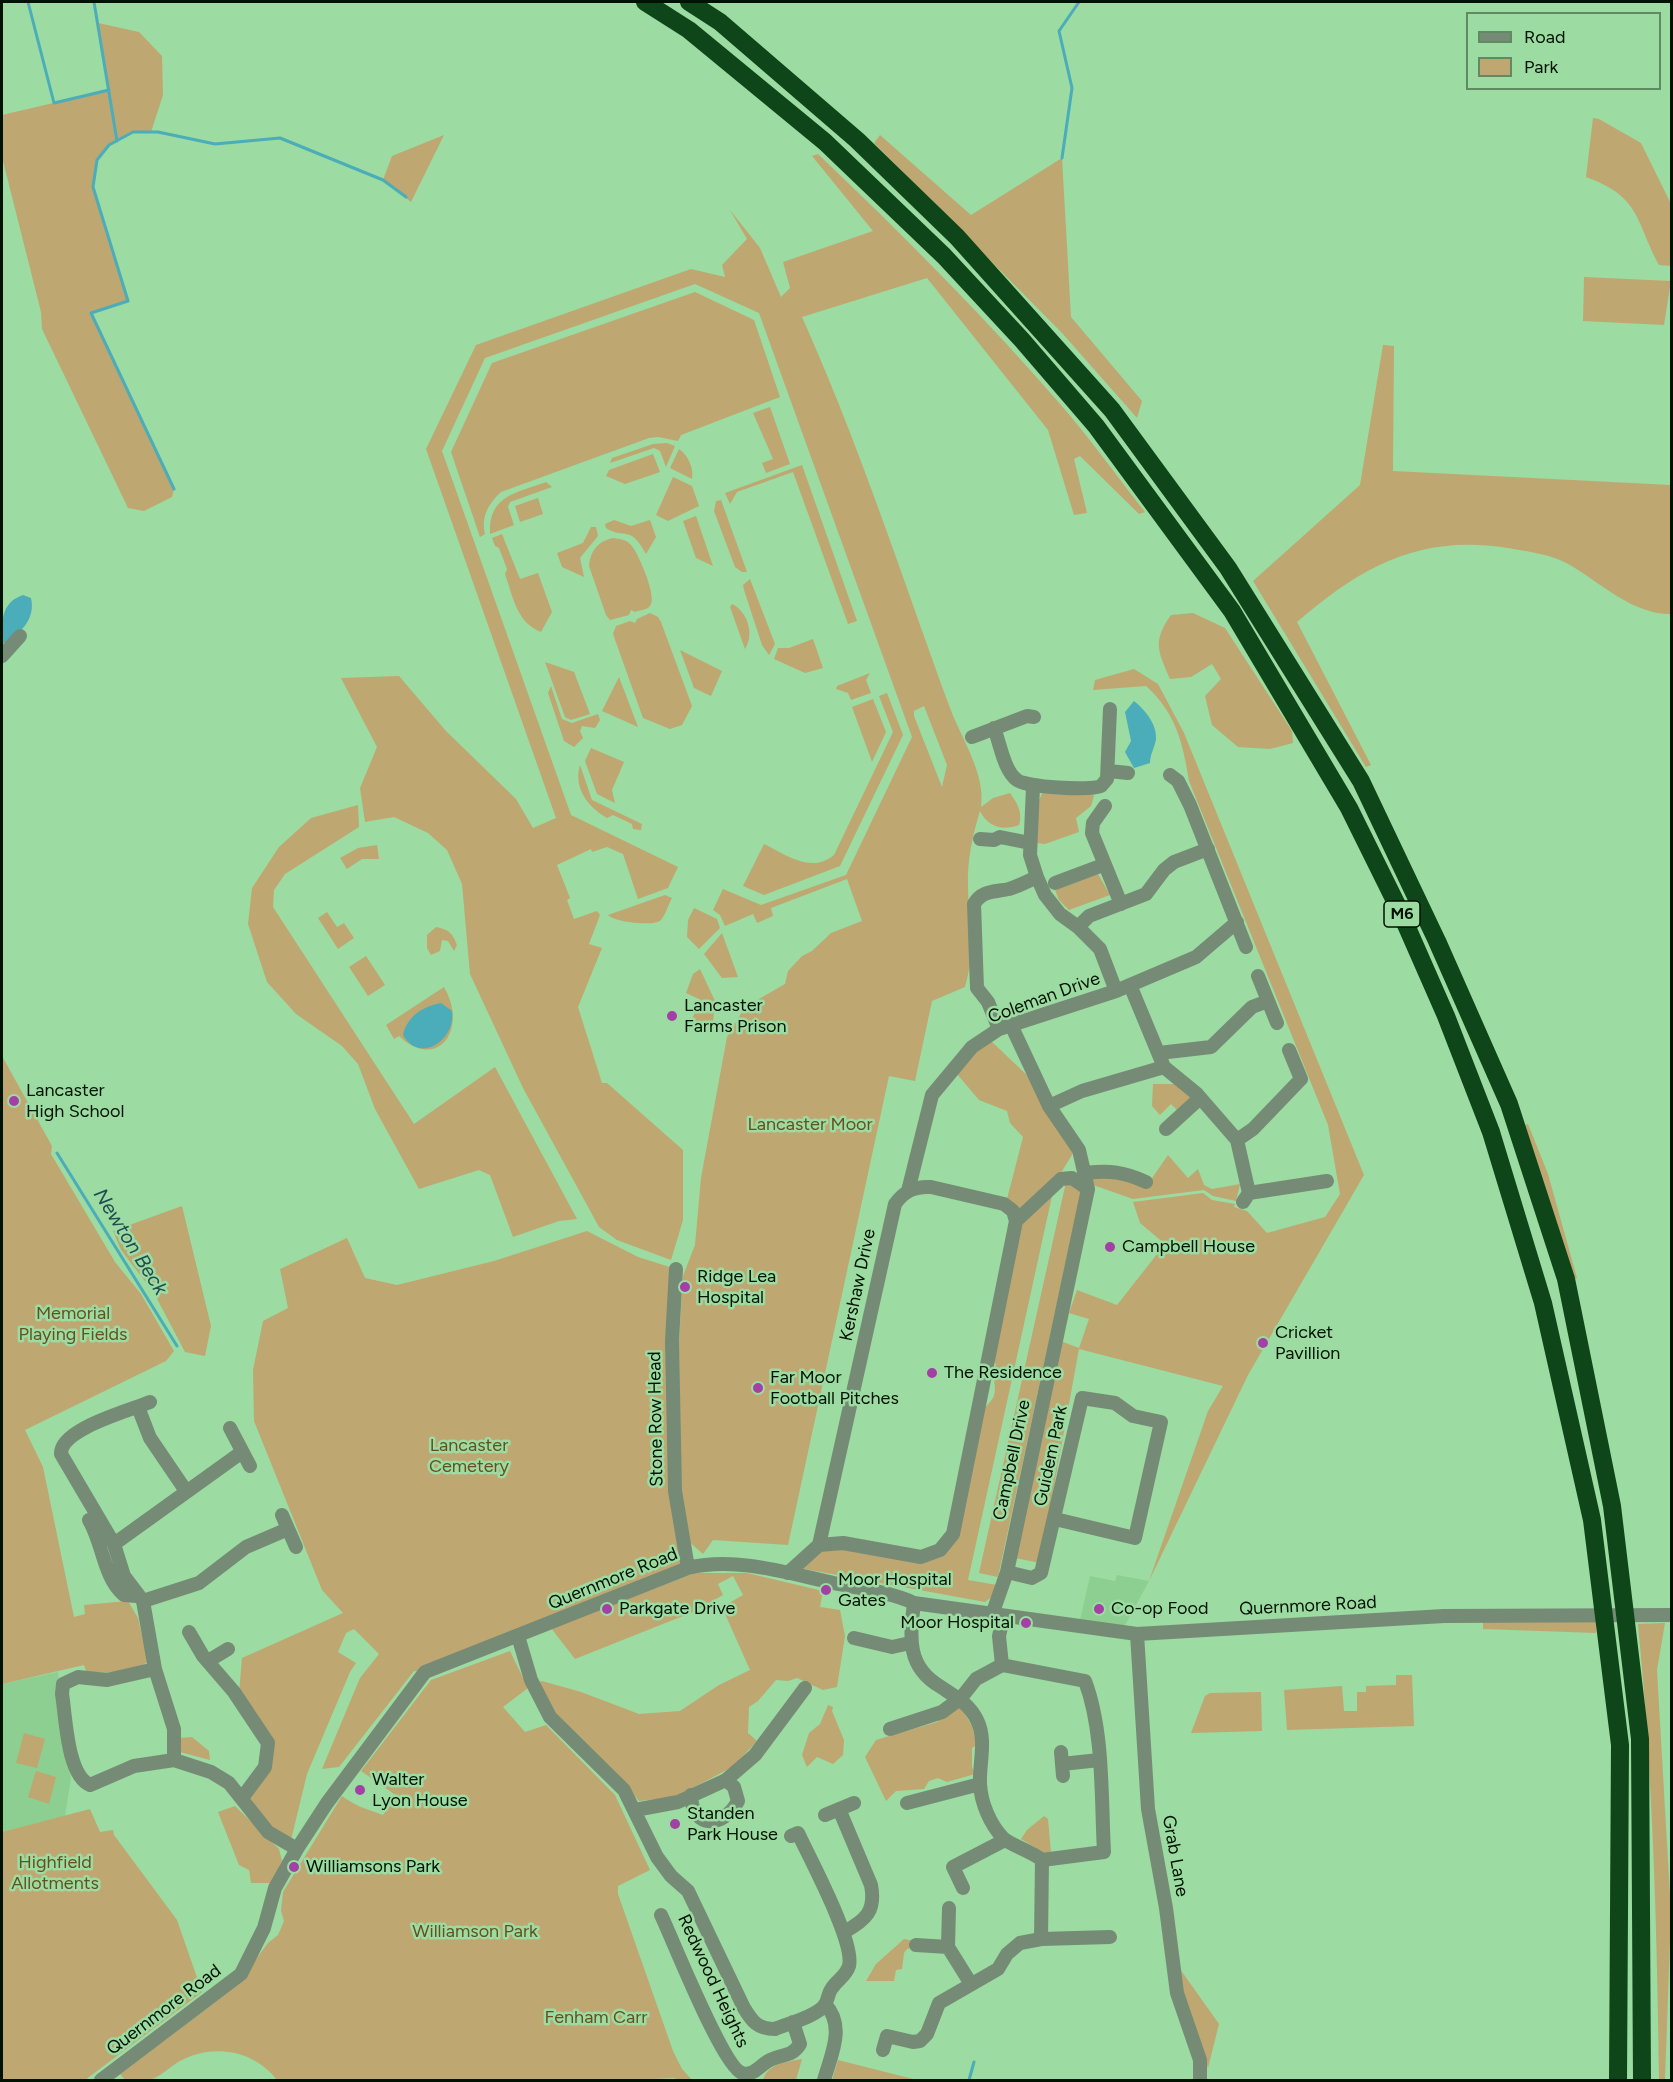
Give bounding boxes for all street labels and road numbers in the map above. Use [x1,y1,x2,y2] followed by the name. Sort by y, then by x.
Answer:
[1384,901,1420,927] road number: M6
[985,968,1103,1028] street label: Coleman Drive
[836,1227,880,1343] street label: Kershaw Drive
[644,1351,668,1487] street label: Stone Row Head
[989,1398,1035,1522] street label: Campbell Drive
[1030,1404,1072,1508] street label: Guidem Park
[545,1543,681,1615] street label: Quernmore Road
[1239,1592,1377,1620] street label: Quernmore Road
[1157,1814,1193,1898] street label: Grab Lane
[673,1911,753,2051] street label: Redwood Heights
[103,1960,225,2060] street label: Quernmore Road

